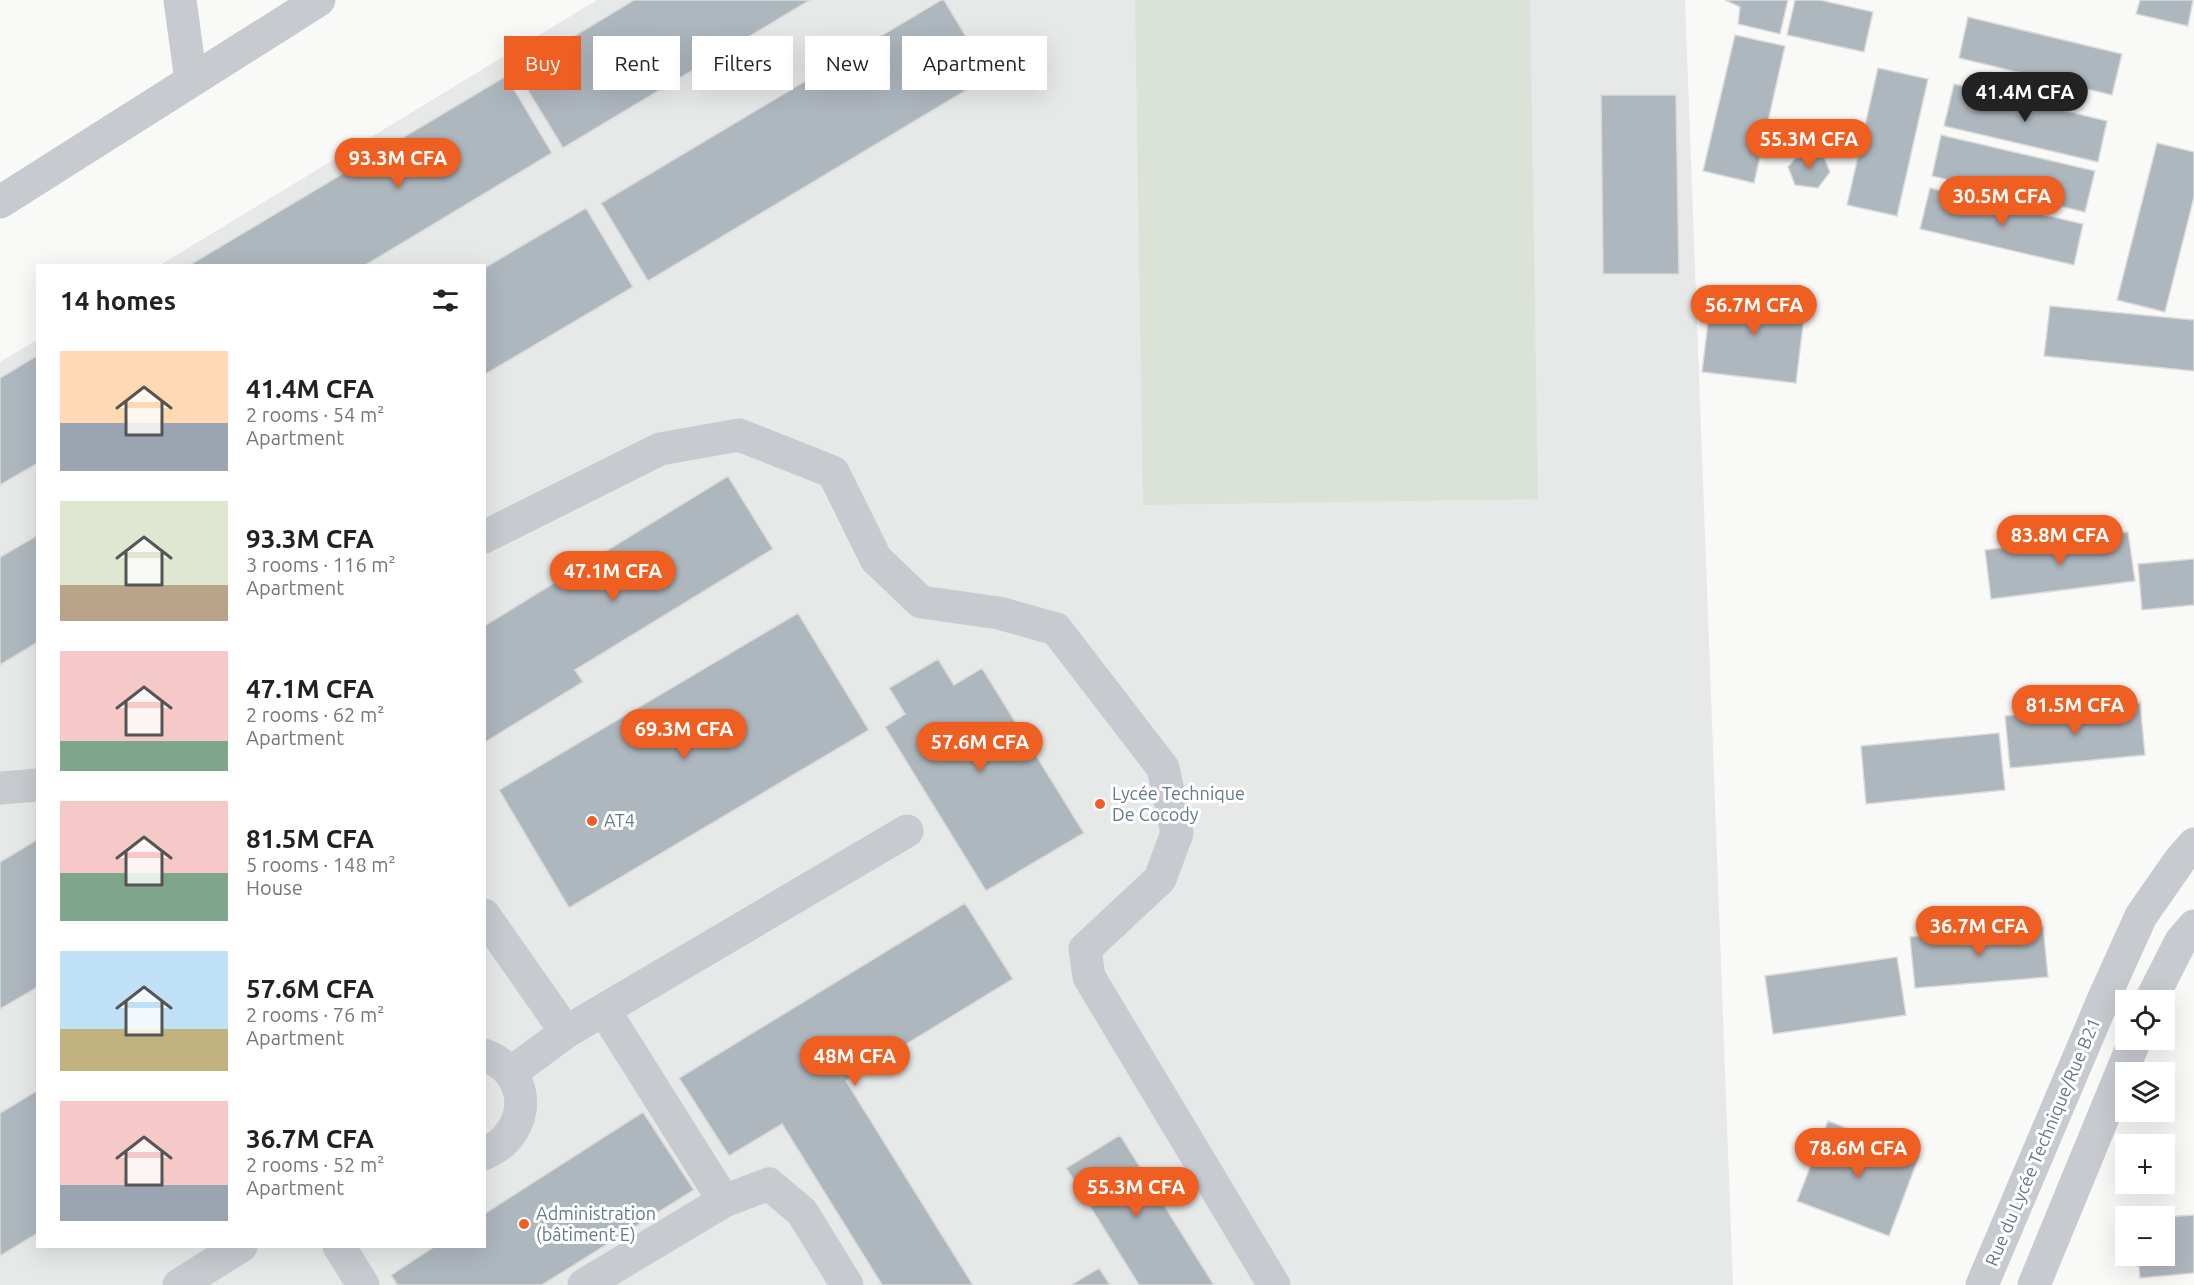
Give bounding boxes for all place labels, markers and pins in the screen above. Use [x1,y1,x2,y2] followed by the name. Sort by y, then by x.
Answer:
[1956,72,2094,123] pin: 41.4M CFA
[1740,119,1878,170] pin: 55.3M CFA
[329,138,467,189] pin: 93.3M CFA
[1933,176,2071,227] pin: 30.5M CFA
[1685,285,1823,336] pin: 56.7M CFA
[1991,515,2129,566] pin: 83.8M CFA
[544,551,682,602] pin: 47.1M CFA
[2006,685,2144,736] pin: 81.5M CFA
[615,709,753,760] pin: 69.3M CFA
[911,722,1049,773] pin: 57.6M CFA
[1112,783,1245,824] place label: Lycée Technique De Cocody
[1093,797,1107,811] marker: Lycée Technique De Cocody
[604,810,635,830] place label: AT4
[585,814,599,828] marker: AT4
[1910,906,2048,957] pin: 36.7M CFA
[800,1036,910,1087] pin: 48M CFA
[1789,1128,1927,1179] pin: 78.6M CFA
[1067,1167,1205,1218] pin: 55.3M CFA
[536,1203,656,1245] place label: Administration (bâtiment E)
[517,1217,531,1231] marker: Administration (bâtiment E)

